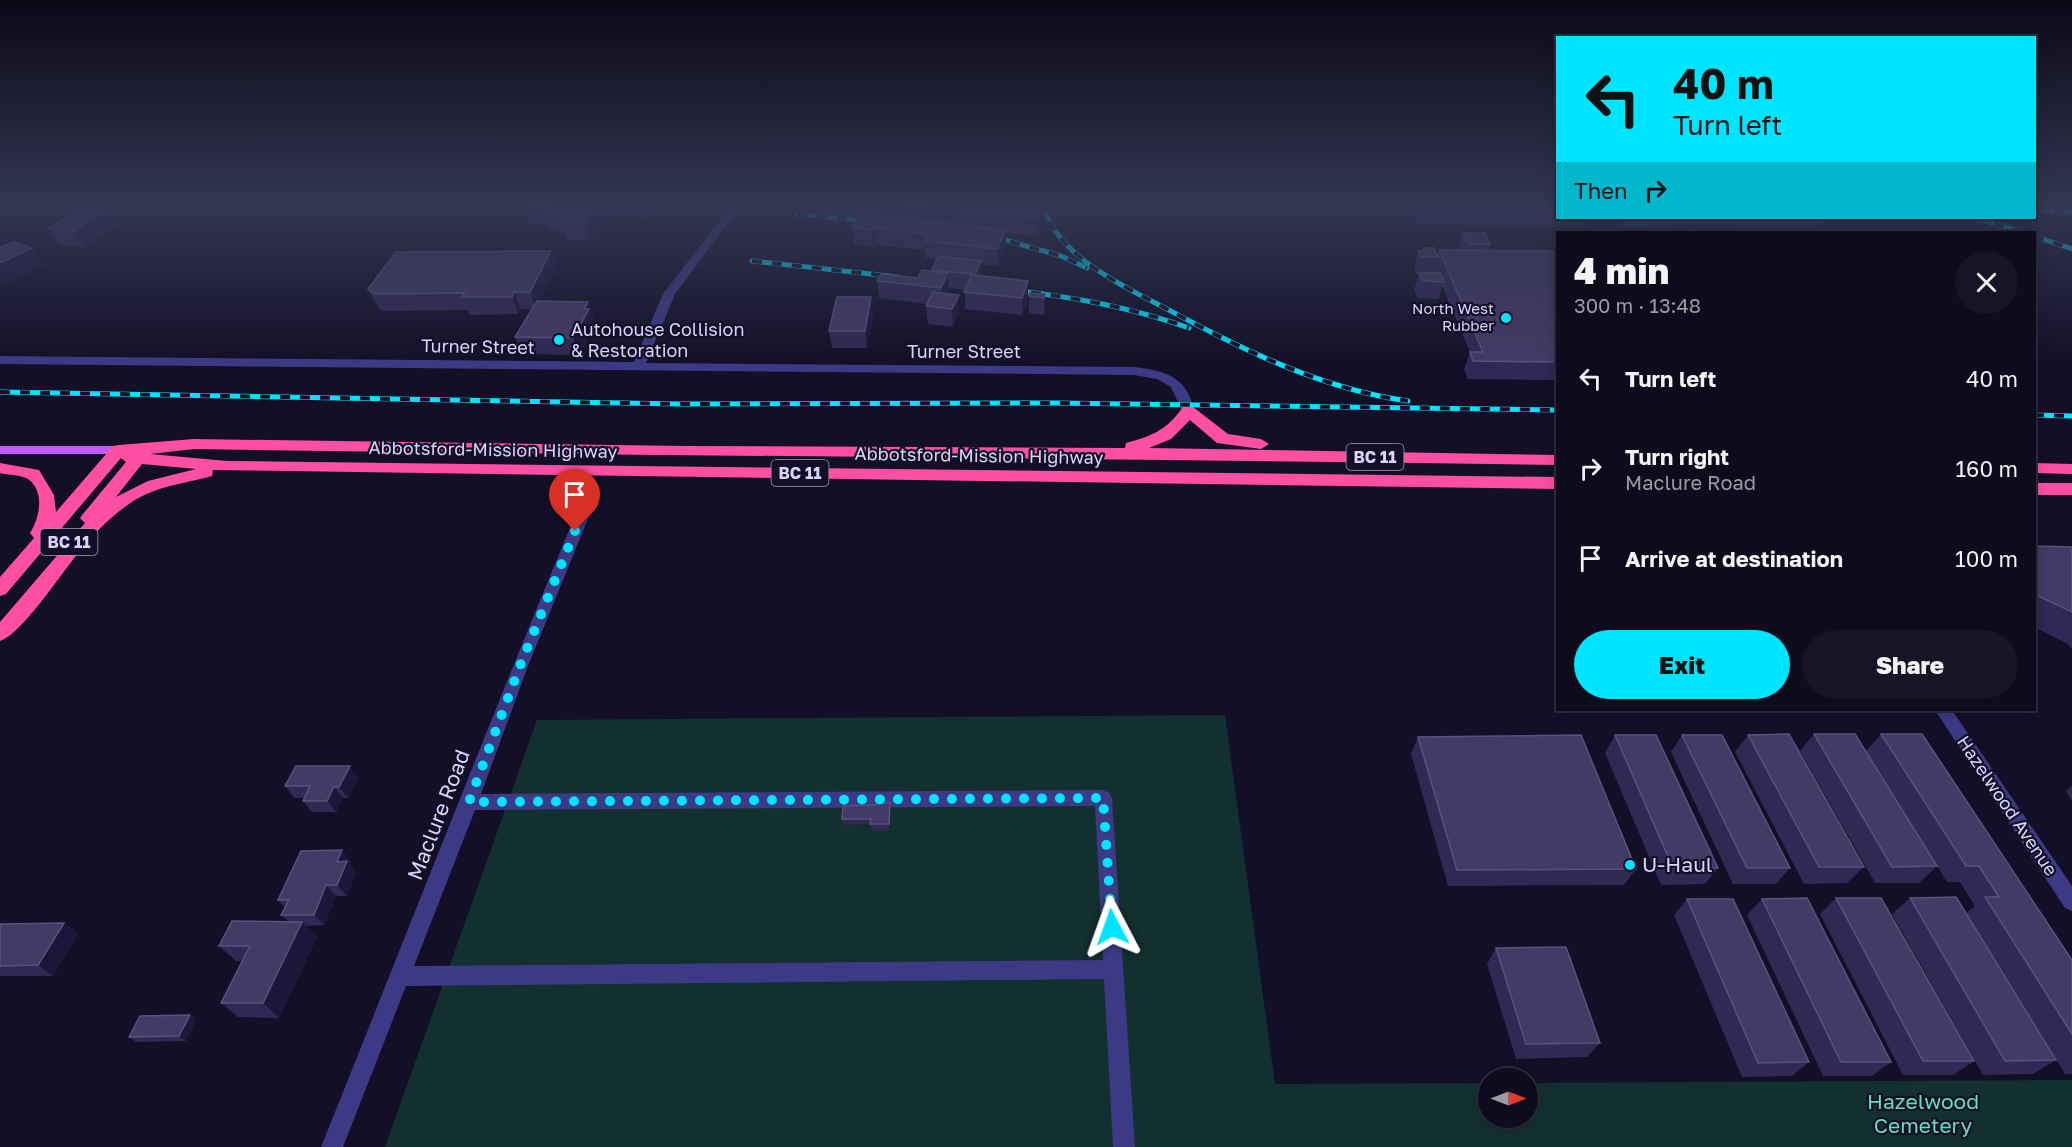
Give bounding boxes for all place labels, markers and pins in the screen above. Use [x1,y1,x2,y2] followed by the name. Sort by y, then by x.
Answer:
[1412,299,1494,334] place label: North West Rubber
[1499,311,1513,325] marker: North West Rubber
[571,318,744,361] place label: Autohouse Collision & Restoration
[552,333,566,347] marker: Autohouse Collision & Restoration
[549,469,600,531] pin
[1642,851,1713,877] place label: U-Haul
[1623,858,1637,872] marker: U-Haul

